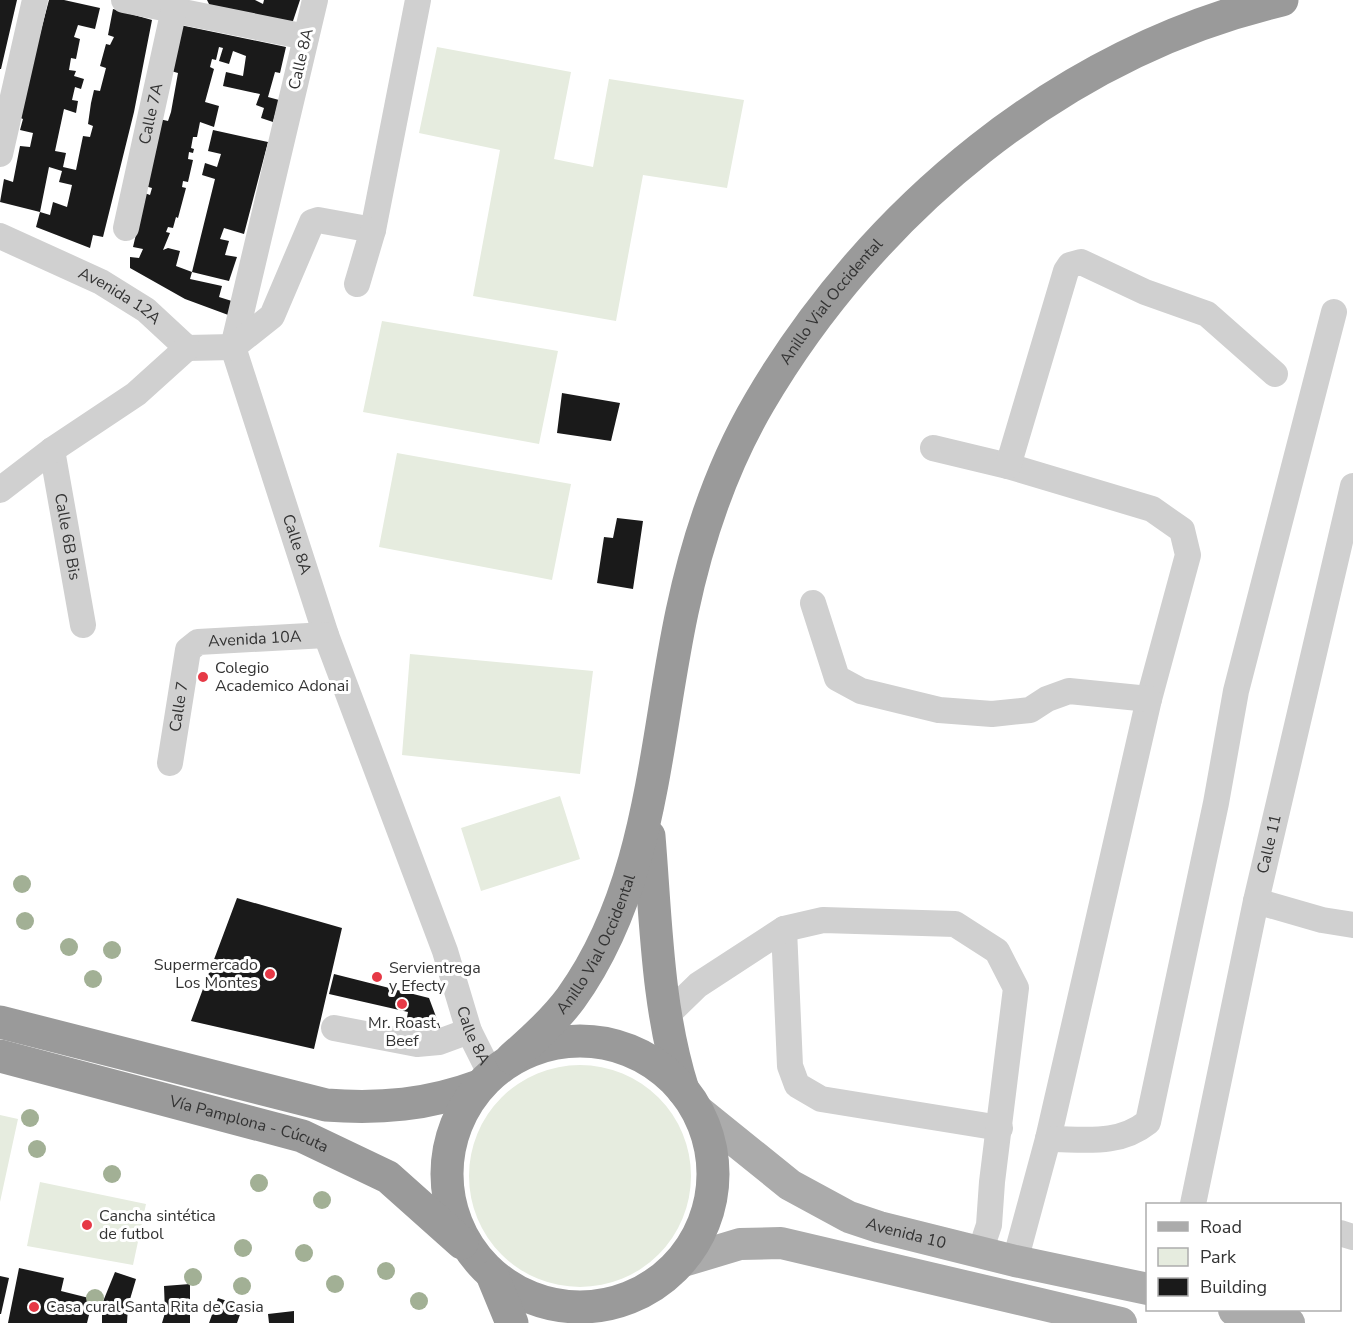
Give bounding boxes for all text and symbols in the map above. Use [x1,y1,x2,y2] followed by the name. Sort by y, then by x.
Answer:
[283,26,319,92] street label: Calle 8A
[134,81,169,147] street label: Calle 7A
[775,233,888,369] street label: Anillo Vial Occidental
[75,262,166,330] street label: Avenida 12A
[49,491,86,582] street label: Calle 6B Bis
[277,511,317,578] street label: Calle 8A
[207,625,302,652] street label: Avenida 10A
[215,657,349,697] place label: Colegio Academico Adonai
[196,670,210,684] marker: Colegio Academico Adonai
[164,680,194,733] street label: Calle 7
[1252,812,1287,876] street label: Calle 11
[551,871,641,1019] street label: Anillo Vial Occidental
[154,954,258,994] place label: Supermercado Los Montes
[389,957,481,997] place label: Servientrega y Efecty
[263,967,277,981] marker: Supermercado Los Montes
[370,970,384,984] marker: Servientrega y Efecty
[395,997,409,1011] marker: Mr. Roast Beef
[451,1003,495,1069] street label: Calle 8A
[368,1012,436,1052] place label: Mr. Roast Beef
[166,1090,332,1158] street label: Vía Pamplona - Cúcuta
[1146,1203,1341,1311] legend
[99,1205,216,1245] place label: Cancha sintética de futbol
[863,1212,948,1254] street label: Avenida 10
[1200,1215,1242,1239] text: Road
[80,1218,94,1232] marker: Cancha sintética de futbol
[1200,1245,1237,1269] text: Park
[1200,1275,1267,1299] text: Building
[46,1296,264,1318] place label: Casa cural Santa Rita de Casia
[27,1300,41,1314] marker: Casa cural Santa Rita de Casia

